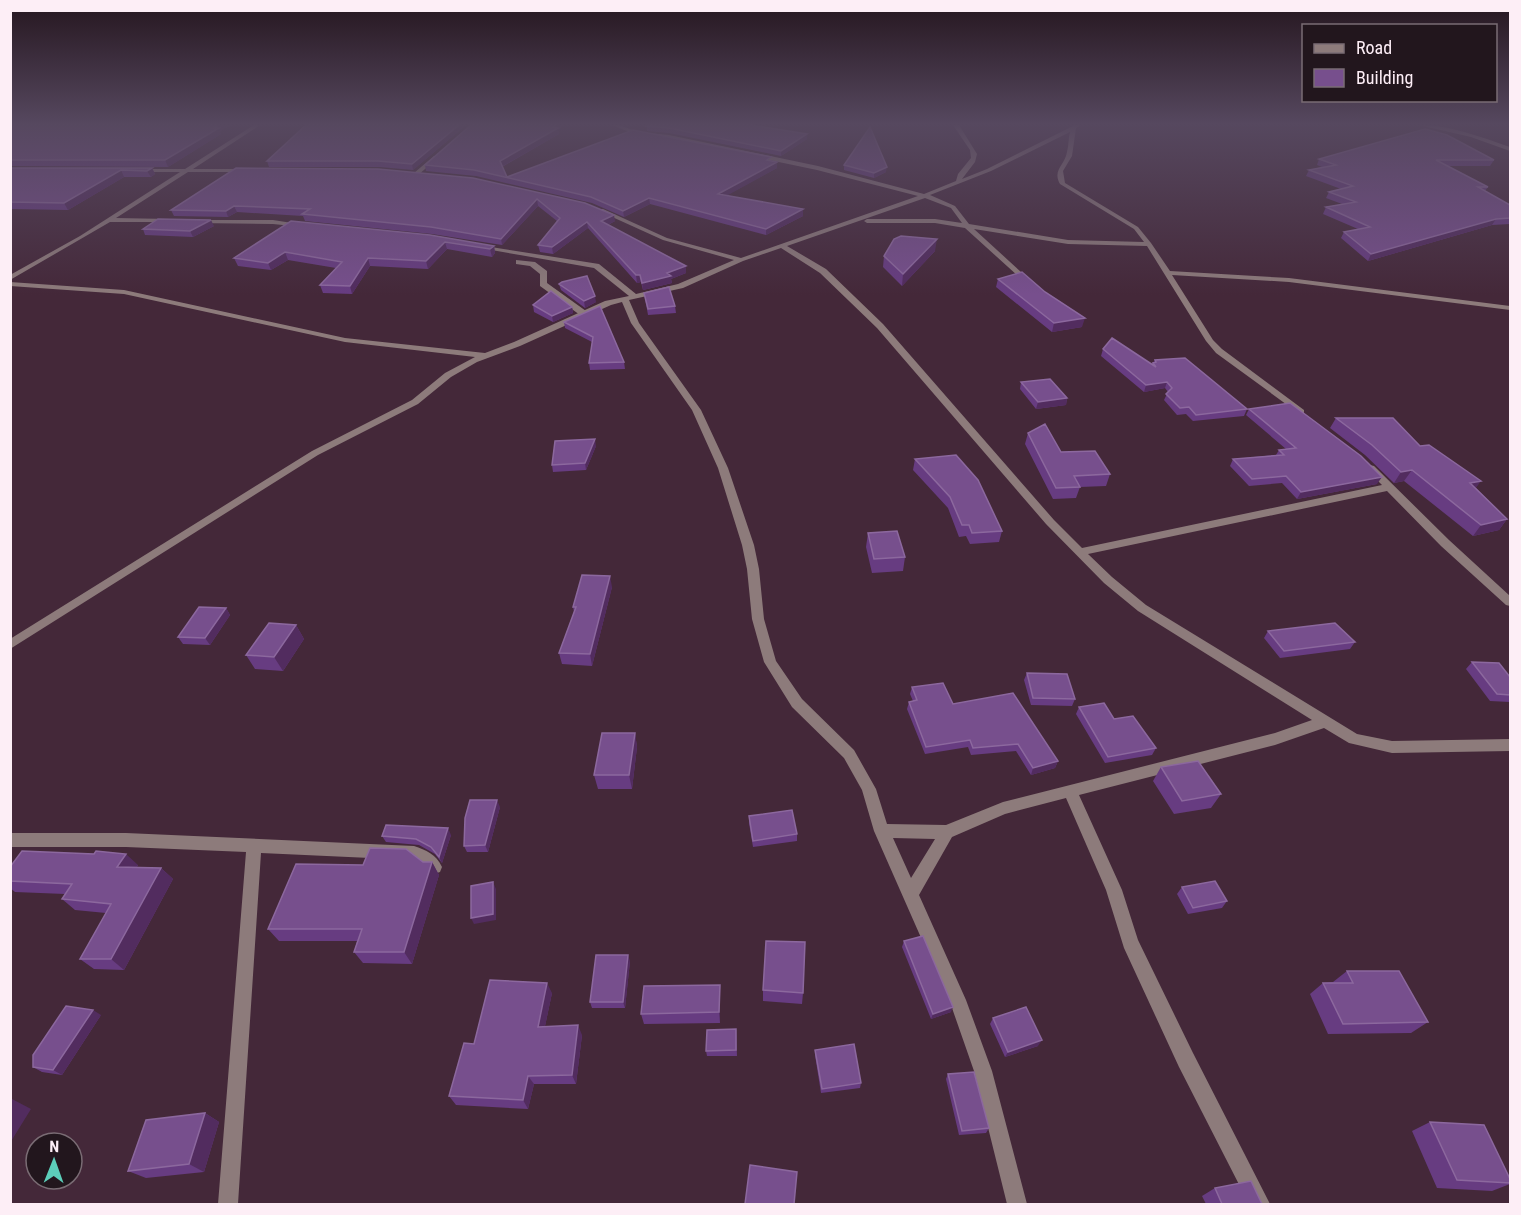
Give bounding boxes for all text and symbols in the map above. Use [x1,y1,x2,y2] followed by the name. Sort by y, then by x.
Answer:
[1302,24,1497,102] legend
[1356,37,1392,58] text: Road
[1356,67,1413,88] text: Building
[24,1131,84,1191] north arrow
[49,1137,59,1156] text: N

